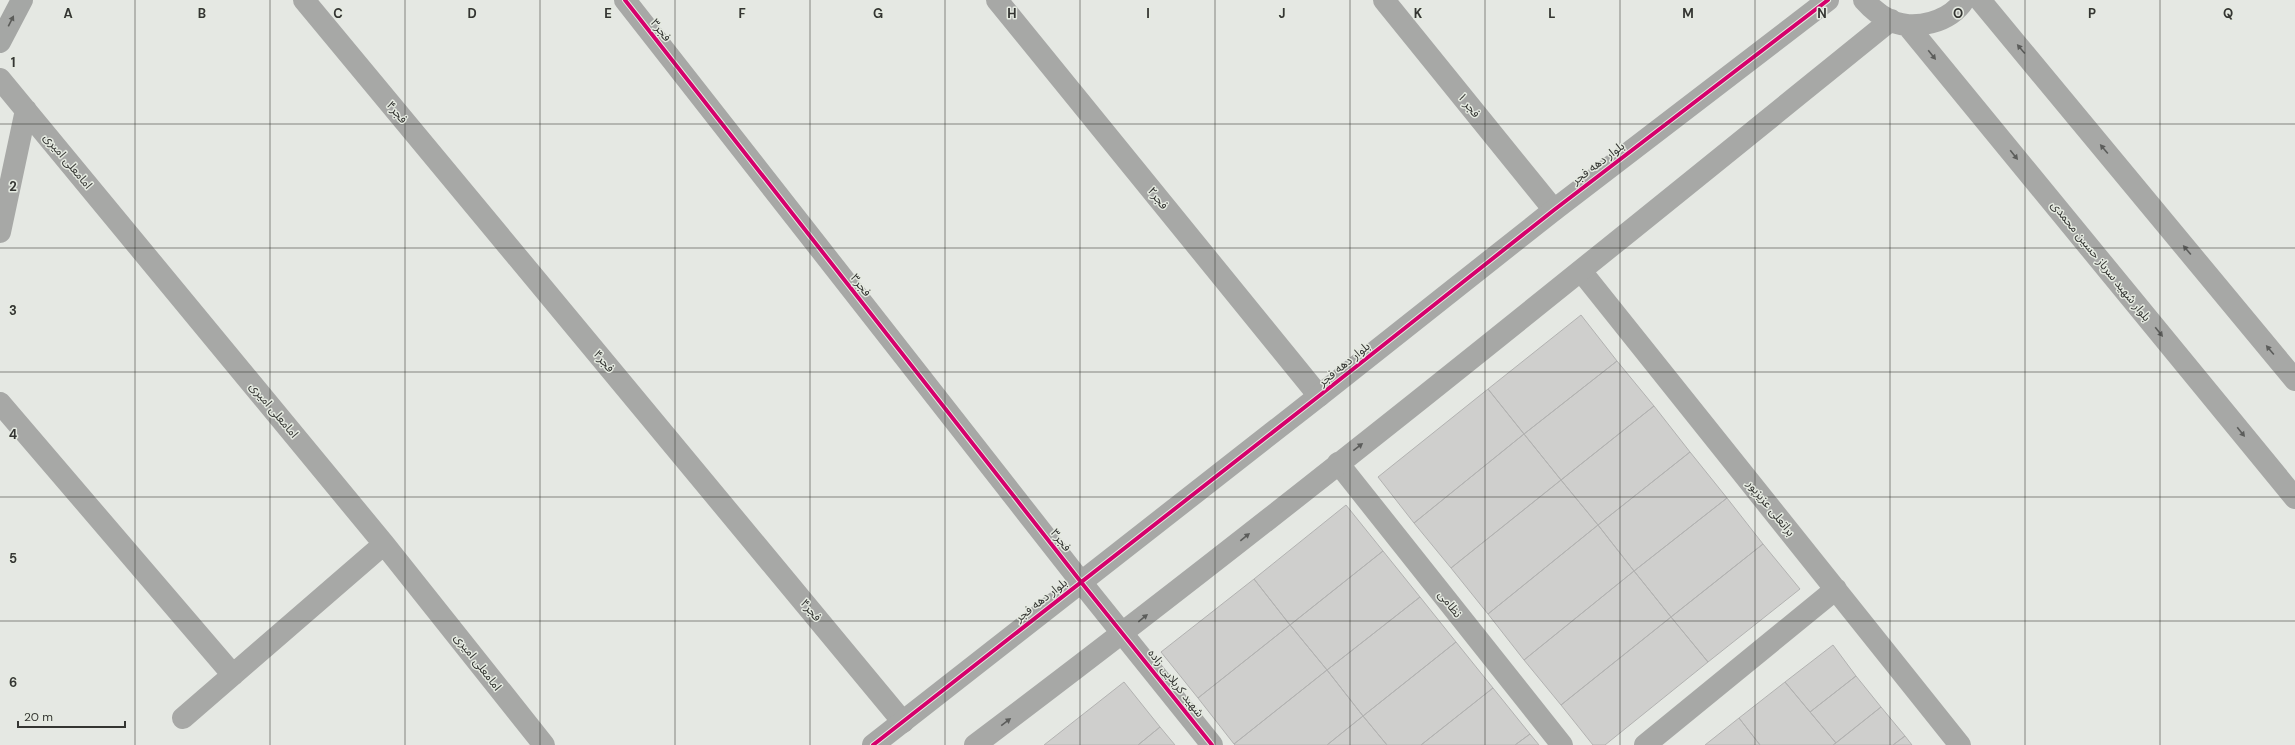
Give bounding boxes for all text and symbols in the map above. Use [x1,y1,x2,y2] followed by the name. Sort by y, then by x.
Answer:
[63,5,73,22] text: A
[198,5,206,22] text: B
[333,5,343,22] text: C
[467,5,477,22] text: D
[604,5,612,22] text: E
[738,5,746,22] text: F
[873,5,883,22] text: G
[1007,5,1017,22] text: H
[1146,5,1150,22] text: I
[1278,5,1286,22] text: J
[1414,5,1423,22] text: K
[1548,5,1556,22] text: L
[1682,5,1694,22] text: M
[1817,5,1827,22] text: N
[1953,5,1963,22] text: O
[2088,5,2096,22] text: P
[2223,5,2233,22] text: Q
[8,15,14,27] one-way arrow
[647,15,675,45] street label: فجر۳
[2017,44,2026,55] one-way arrow
[1927,49,1936,60] one-way arrow
[11,54,15,71] text: 1
[1454,89,1484,121] street label: فجر ۱
[383,97,411,127] street label: فجر۴
[40,130,96,192] street label: امامعلی امیری
[1567,138,1628,189] street label: بلوار دهه فجر
[2100,144,2109,155] one-way arrow
[2010,150,2018,161] one-way arrow
[9,178,17,195] text: 2
[1144,183,1172,213] street label: فجر۲
[2047,197,2155,325] street label: بلوار شهید سرباز حسین محمدی
[2183,244,2192,255] one-way arrow
[847,270,875,300] street label: فجر۳
[9,302,17,319] text: 3
[2154,326,2163,337] one-way arrow
[1314,338,1373,390] street label: بلوار دهه فجر
[2266,344,2275,355] one-way arrow
[590,346,618,376] street label: فجر۴
[246,379,302,441] street label: امامعلی امیری
[9,426,17,443] text: 4
[2237,427,2246,437] one-way arrow
[1352,443,1363,451] one-way arrow
[1743,476,1799,540] street label: براتعلی عزیزپور
[1047,525,1075,555] street label: فجر۳
[1240,532,1250,541] one-way arrow
[9,550,17,567] text: 5
[1011,575,1070,626] street label: بلوار دهه فجر
[1434,587,1466,621] street label: نظامی
[797,595,825,625] street label: فجر۴
[1138,613,1149,622] one-way arrow
[451,630,505,694] street label: امامعلی امیری
[1144,646,1208,720] street label: شهید کربلایی زاده
[9,674,17,691] text: 6
[18,703,125,729] scale bar
[24,709,53,725] text: 20 m
[1001,717,1012,726] one-way arrow

